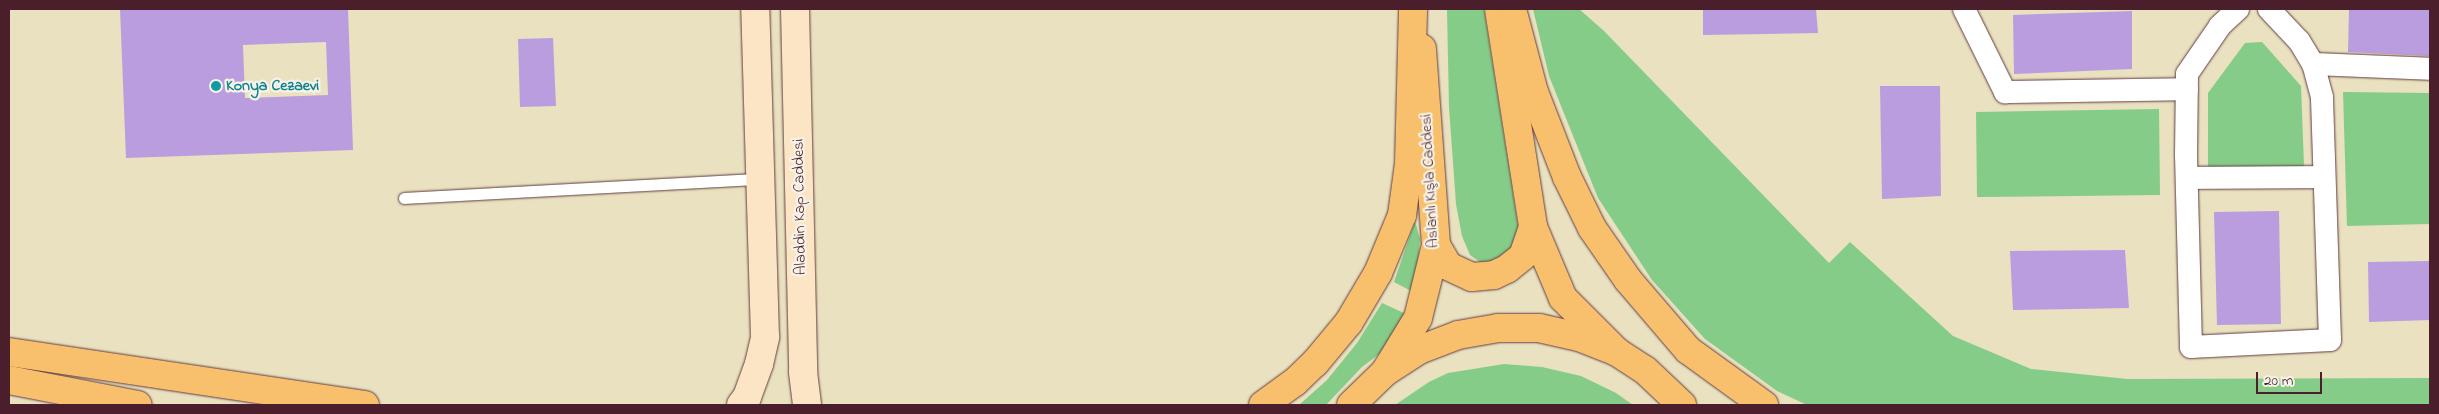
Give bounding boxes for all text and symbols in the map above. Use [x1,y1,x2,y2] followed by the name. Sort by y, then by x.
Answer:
[226,76,319,96] place label: Konya Cezaevi
[210,80,222,92] marker: Konya Cezaevi
[1417,113,1443,249] street label: Aslanlı Kışla Caddesi
[789,139,811,275] street label: Aladdin Kap Caddesi
[2259,362,2325,394] scale bar
[2264,370,2293,392] text: 20 m

